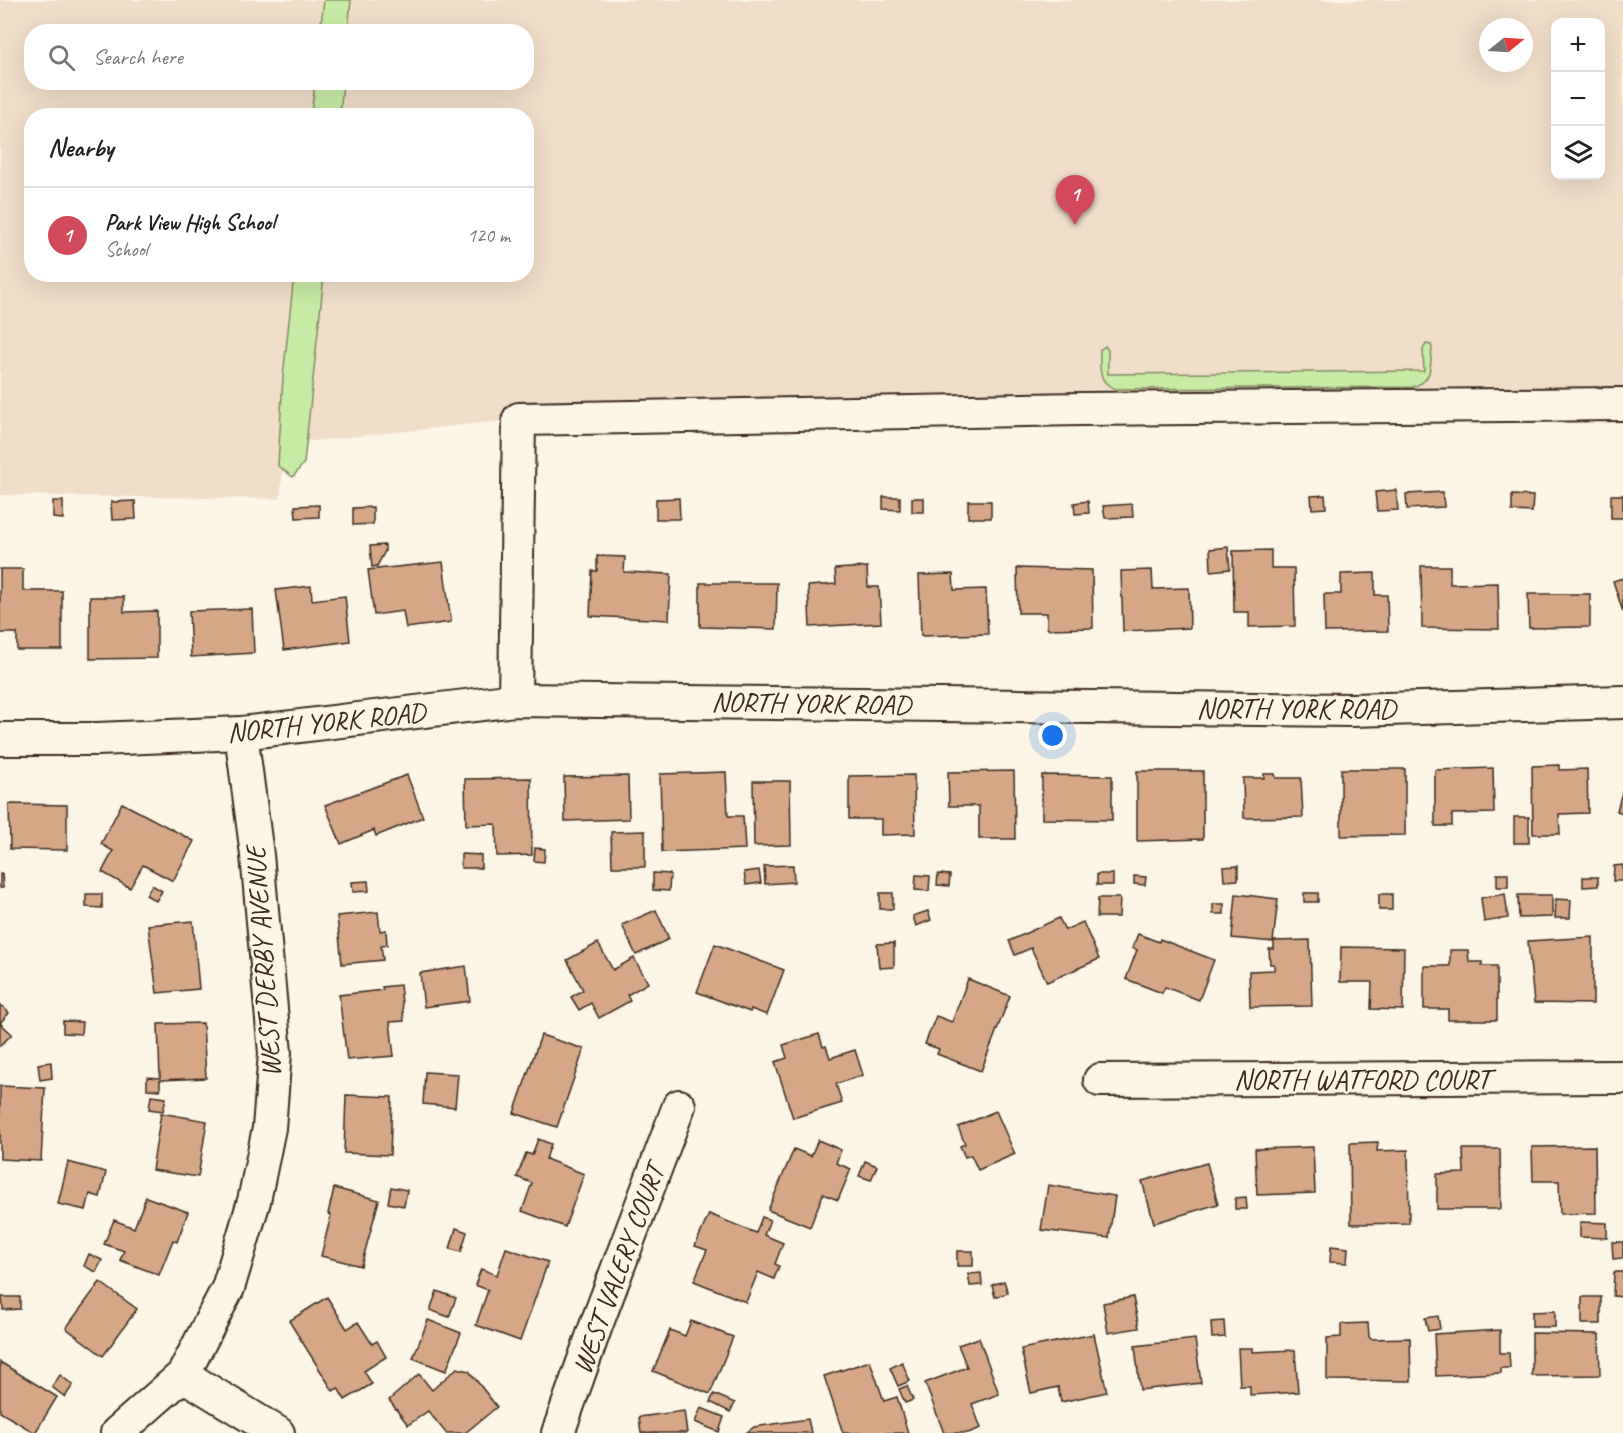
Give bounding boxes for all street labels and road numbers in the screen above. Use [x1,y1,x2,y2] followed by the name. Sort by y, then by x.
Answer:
[711,684,914,722] street label: NORTH YORK ROAD
[1196,691,1398,726] street label: NORTH YORK ROAD
[225,694,430,750] street label: NORTH YORK ROAD
[237,842,289,1079] street label: WEST DERBY AVENUE
[1234,1062,1497,1097] street label: NORTH WATFORD COURT
[564,1154,674,1378] street label: WEST VALERY COURT

